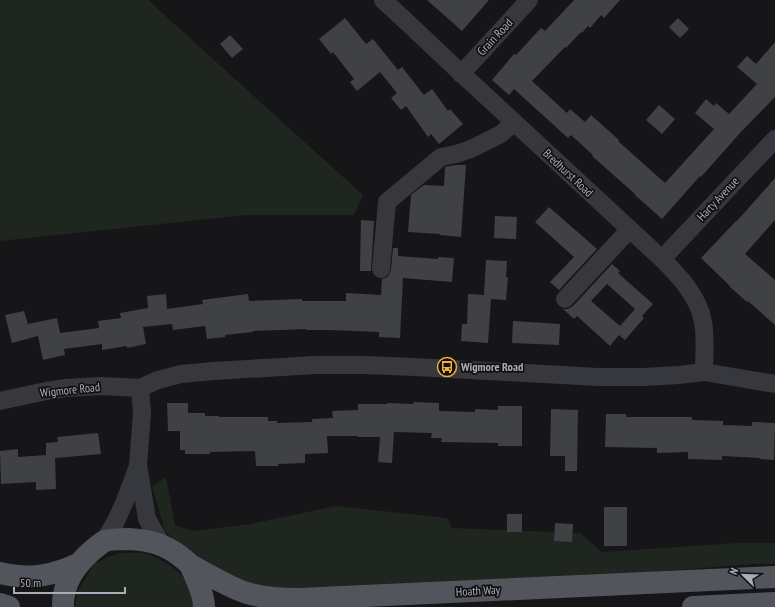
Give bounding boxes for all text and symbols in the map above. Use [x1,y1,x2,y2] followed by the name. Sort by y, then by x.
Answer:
[474,15,515,58] street label: Grain Road
[540,146,597,200] street label: Bredhurst Road
[693,173,742,224] street label: Harty Avenue
[436,356,458,378] bus stop icon: Wigmore Road
[460,359,523,374] place label: Wigmore Road
[39,379,101,400] street label: Wigmore Road
[723,555,763,595] north arrow
[726,566,741,577] text: N
[14,569,125,595] scale bar
[20,575,41,590] text: 50 m
[455,582,501,599] street label: Hoath Way

